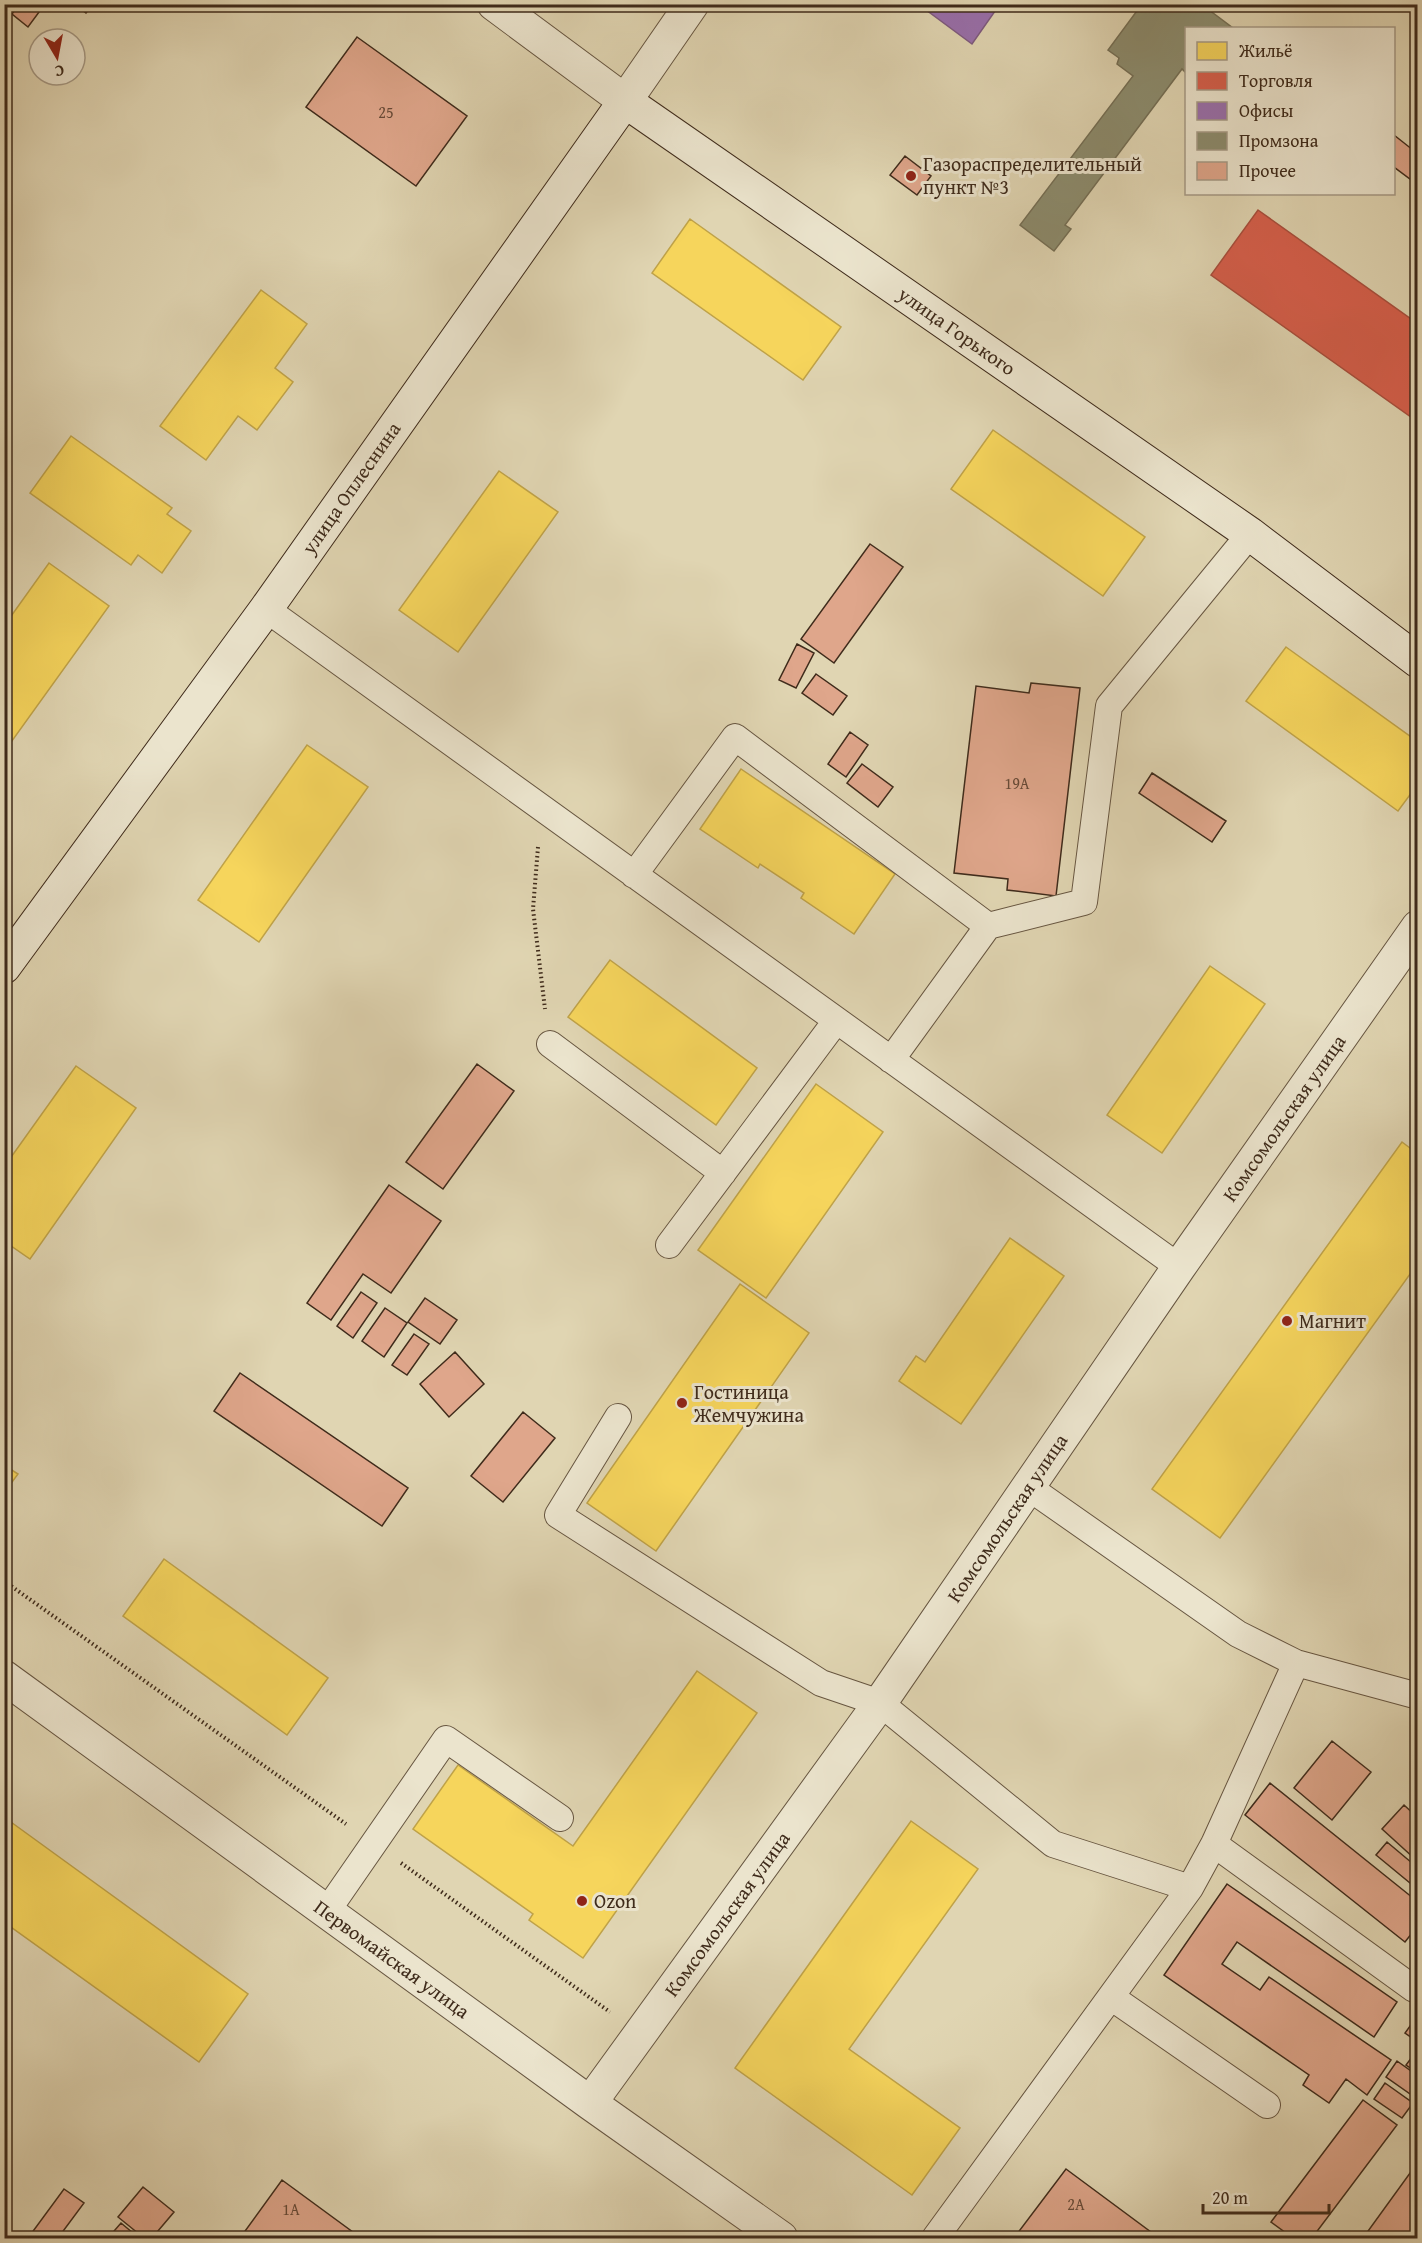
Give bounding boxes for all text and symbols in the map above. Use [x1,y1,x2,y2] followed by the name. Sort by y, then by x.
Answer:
[27,27,87,87] north arrow
[1185,27,1395,195] legend
[1238,37,1293,64] text: Жильё
[53,59,66,84] text: С
[1239,67,1313,94] text: Торговля
[1239,97,1294,124] text: Офисы
[378,100,394,124] house number: 25
[1239,127,1319,154] text: Промзона
[923,149,1142,201] place label: Газораспределительный пункт №3
[1239,157,1296,184] text: Прочее
[904,169,918,183] marker: Газораспределительный пункт №3
[892,279,1022,382] street label: улица Горького
[293,415,407,561] street label: улица Оплеснина
[1004,771,1030,795] house number: 19А
[1215,1028,1353,1207] street label: Комсомольская улица
[1299,1306,1366,1335] place label: Магнит
[1280,1314,1294,1328] marker: Магнит
[693,1377,804,1429] place label: Гостиница Жемчужина
[675,1396,689,1410] marker: Гостиница Жемчужина
[939,1427,1074,1608] street label: Комсомольская улица
[657,1825,797,2002] street label: Комсомольская улица
[594,1886,636,1915] place label: Ozon
[308,1892,476,2025] street label: Первомайская улица
[575,1894,589,1908] marker: Ozon
[1203,2177,1329,2215] scale bar
[1212,2184,1248,2211] text: 20 m
[1067,2192,1085,2216] house number: 2А
[282,2197,300,2221] house number: 1А

